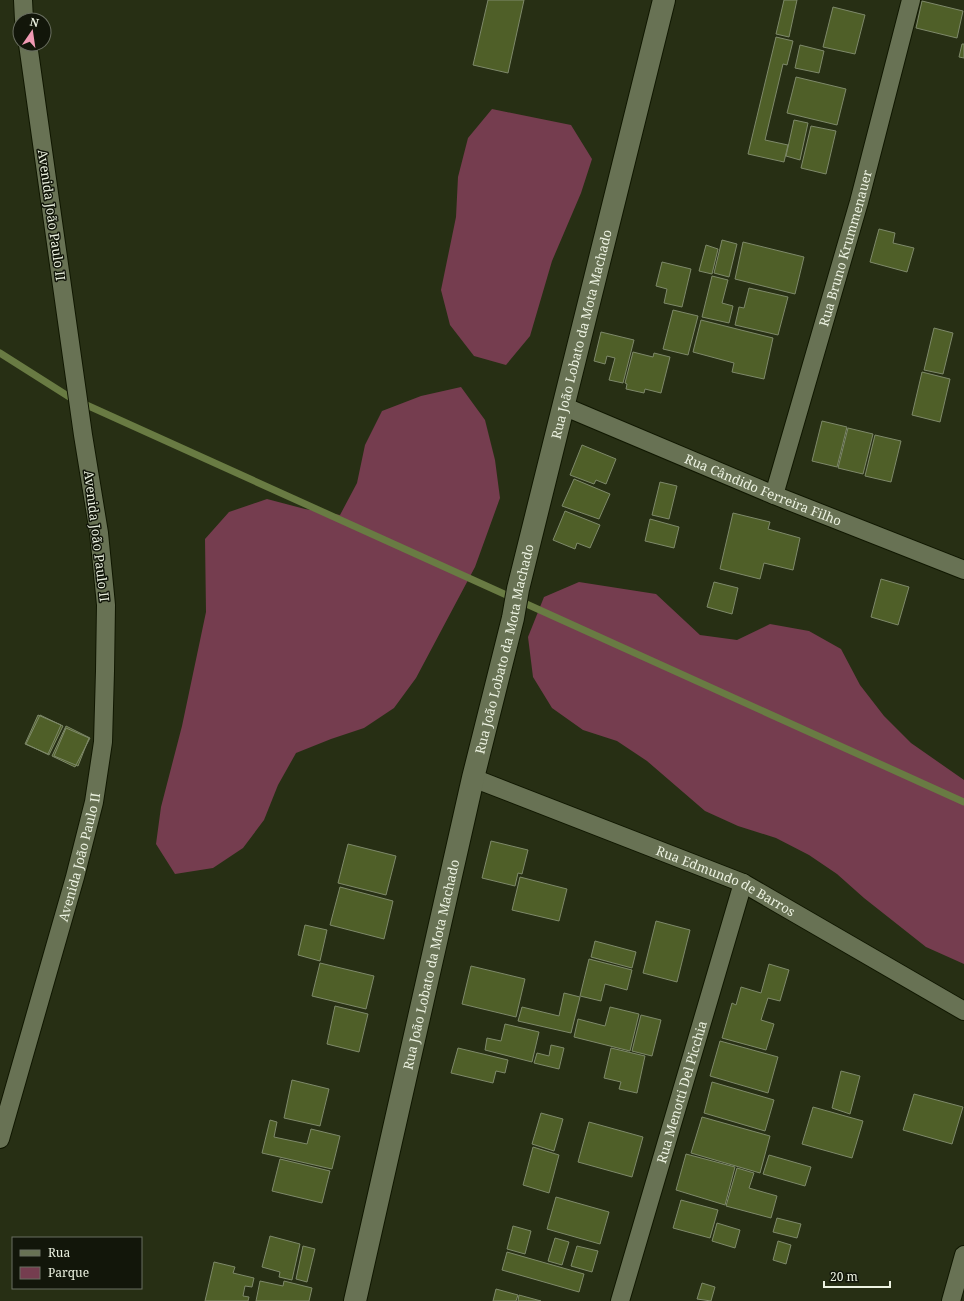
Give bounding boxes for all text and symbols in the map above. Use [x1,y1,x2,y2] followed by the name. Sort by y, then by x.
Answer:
[12,12,52,52] north arrow
[28,13,41,30] text: N
[34,148,70,282] street label: Avenida João Paulo II
[814,168,876,328] street label: Rua Bruno Krummenauer
[547,228,616,441] street label: Rua João Lobato da Mota Machado
[682,449,844,530] street label: Rua Cândido Ferreira Filho
[80,469,114,603] street label: Avenida João Paulo II
[470,542,538,756] street label: Rua João Lobato da Mota Machado
[54,791,104,923] street label: Avenida João Paulo II
[654,841,799,920] street label: Rua Edmundo de Barros
[398,858,463,1071] street label: Rua João Lobato da Mota Machado
[652,1018,711,1165] street label: Rua Menotti Del Picchia
[12,1237,142,1289] legend
[48,1244,70,1261] text: Rua
[824,1263,890,1289] scale bar
[48,1264,89,1281] text: Parque
[830,1268,858,1285] text: 20 m

